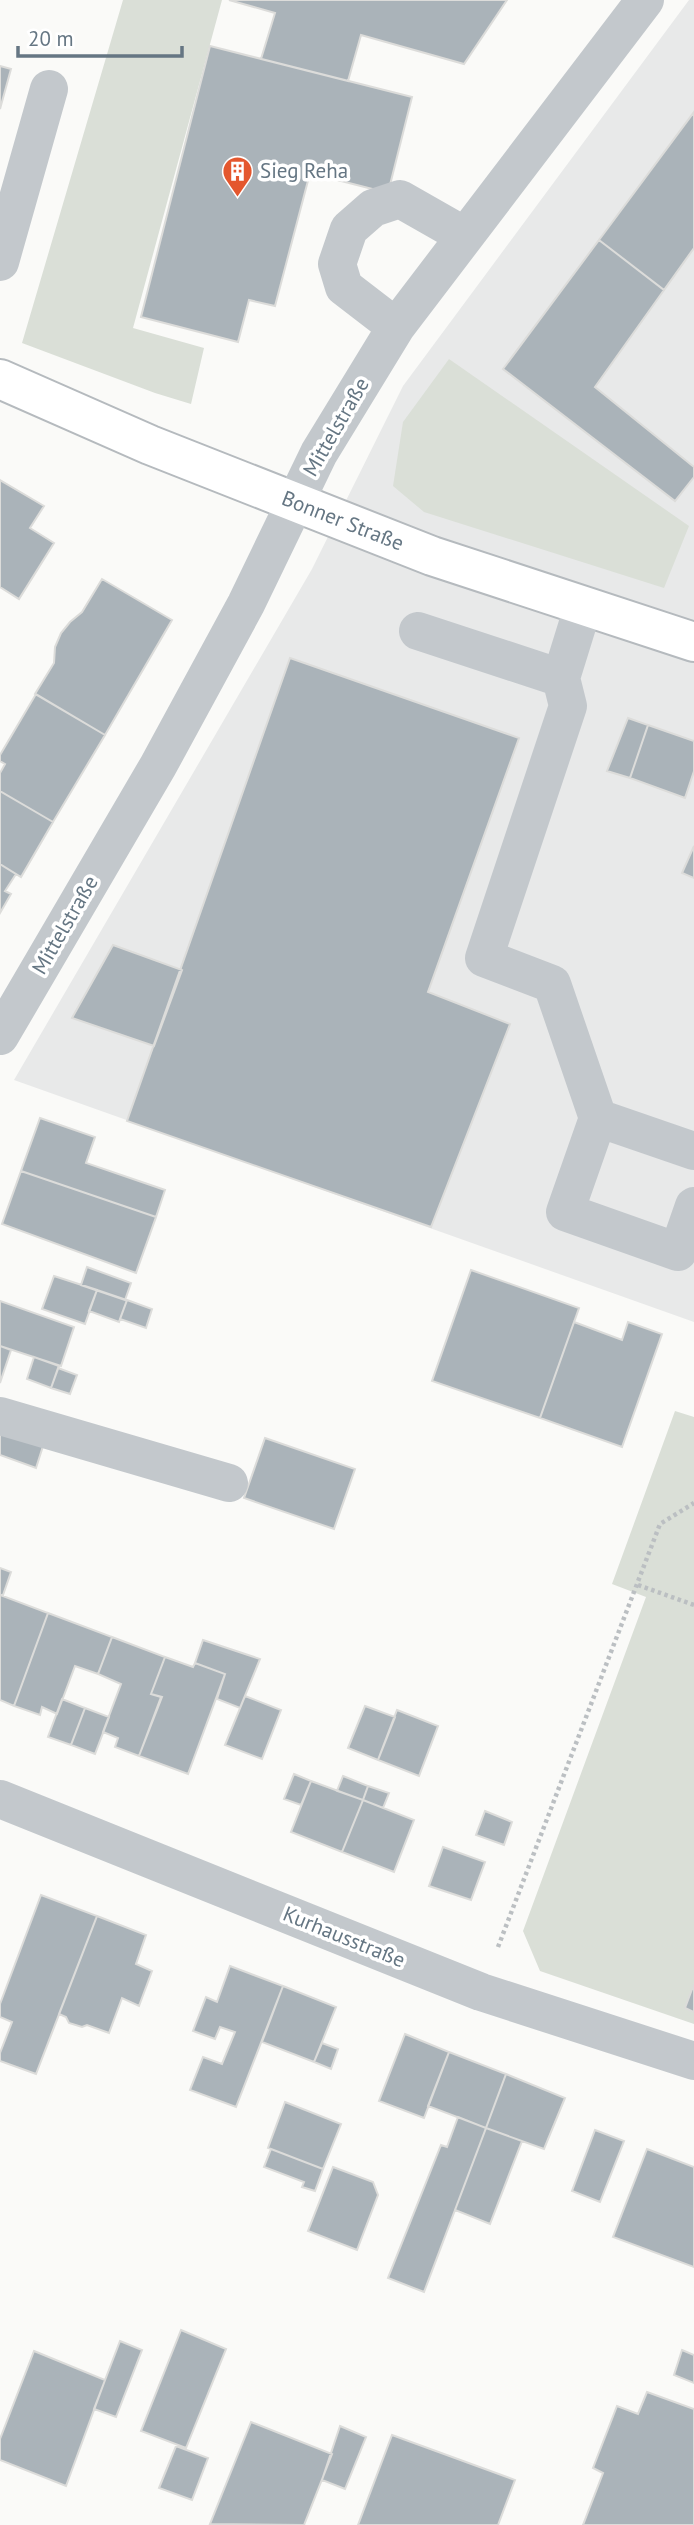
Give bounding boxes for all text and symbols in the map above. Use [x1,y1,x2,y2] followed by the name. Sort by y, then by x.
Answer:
[18,14,182,58] scale bar
[28,25,74,52] text: 20 m
[220,154,254,198] building icon: Sieg Reha
[260,157,348,184] place label: Sieg Reha
[296,373,375,481] street label: Mittelstraße
[278,484,408,557] street label: Bonner Straße
[25,871,104,979] street label: Mittelstraße
[279,1900,409,1973] street label: Kurhausstraße

